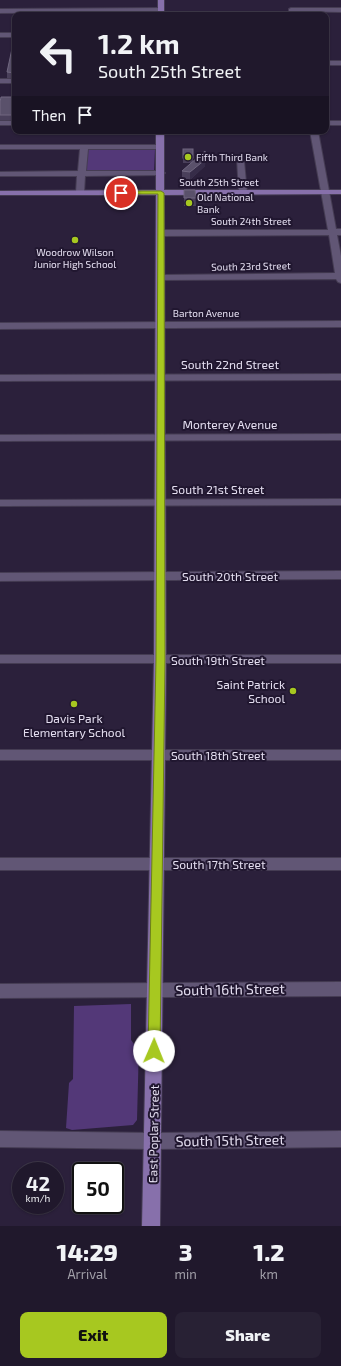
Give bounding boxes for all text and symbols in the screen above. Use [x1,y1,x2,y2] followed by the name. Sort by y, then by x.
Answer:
[98,26,180,60] text: 1.2 km
[32,28,84,80] icon: left
[98,60,241,82] text: South 25th Street
[74,104,96,126] icon: arrive
[32,106,66,124] text: Then
[196,151,268,163] place label: Fifth Third Bank
[183,152,193,162] marker: Fifth Third Bank
[104,176,138,210] pin
[179,176,259,188] street label: South 25th Street
[110,182,132,204] icon: arrive
[197,191,253,215] place label: Old National Bank
[184,198,194,208] marker: Old National Bank
[211,215,291,227] street label: South 24th Street
[70,235,80,245] marker: Woodrow Wilson Junior High School
[34,246,116,270] place label: Woodrow Wilson Junior High School
[211,259,291,273] street label: South 23rd Street
[173,307,239,319] street label: Barton Avenue
[181,357,279,371] street label: South 22nd Street
[182,417,278,431] street label: Monterey Avenue
[172,482,265,496] street label: South 21st Street
[182,569,278,583] street label: South 20th Street
[171,653,265,667] street label: South 19th Street
[217,677,285,705] place label: Saint Patrick School
[288,686,298,696] marker: Saint Patrick School
[69,699,79,709] marker: Davis Park Elementary School
[23,711,126,739] place label: Davis Park Elementary School
[171,748,266,762] street label: South 18th Street
[172,857,266,871] street label: South 17th Street
[175,980,285,998] street label: South 16th Street
[133,1030,175,1072] position arrow
[145,1084,161,1183] street label: East Poplar Street
[175,1131,285,1149] street label: South 15th Street
[72,1162,124,1214] speed limit sign: 50
[26,1171,50,1195] text: 42
[26,1192,50,1204] text: km/h
[57,1237,118,1266] text: 14:29
[179,1237,193,1266] text: 3
[253,1237,284,1266] text: 1.2
[68,1266,107,1282] text: Arrival
[175,1266,197,1282] text: min
[260,1266,278,1282] text: km
[20,1312,167,1358] button: Exit
[175,1312,321,1358] button: Share

